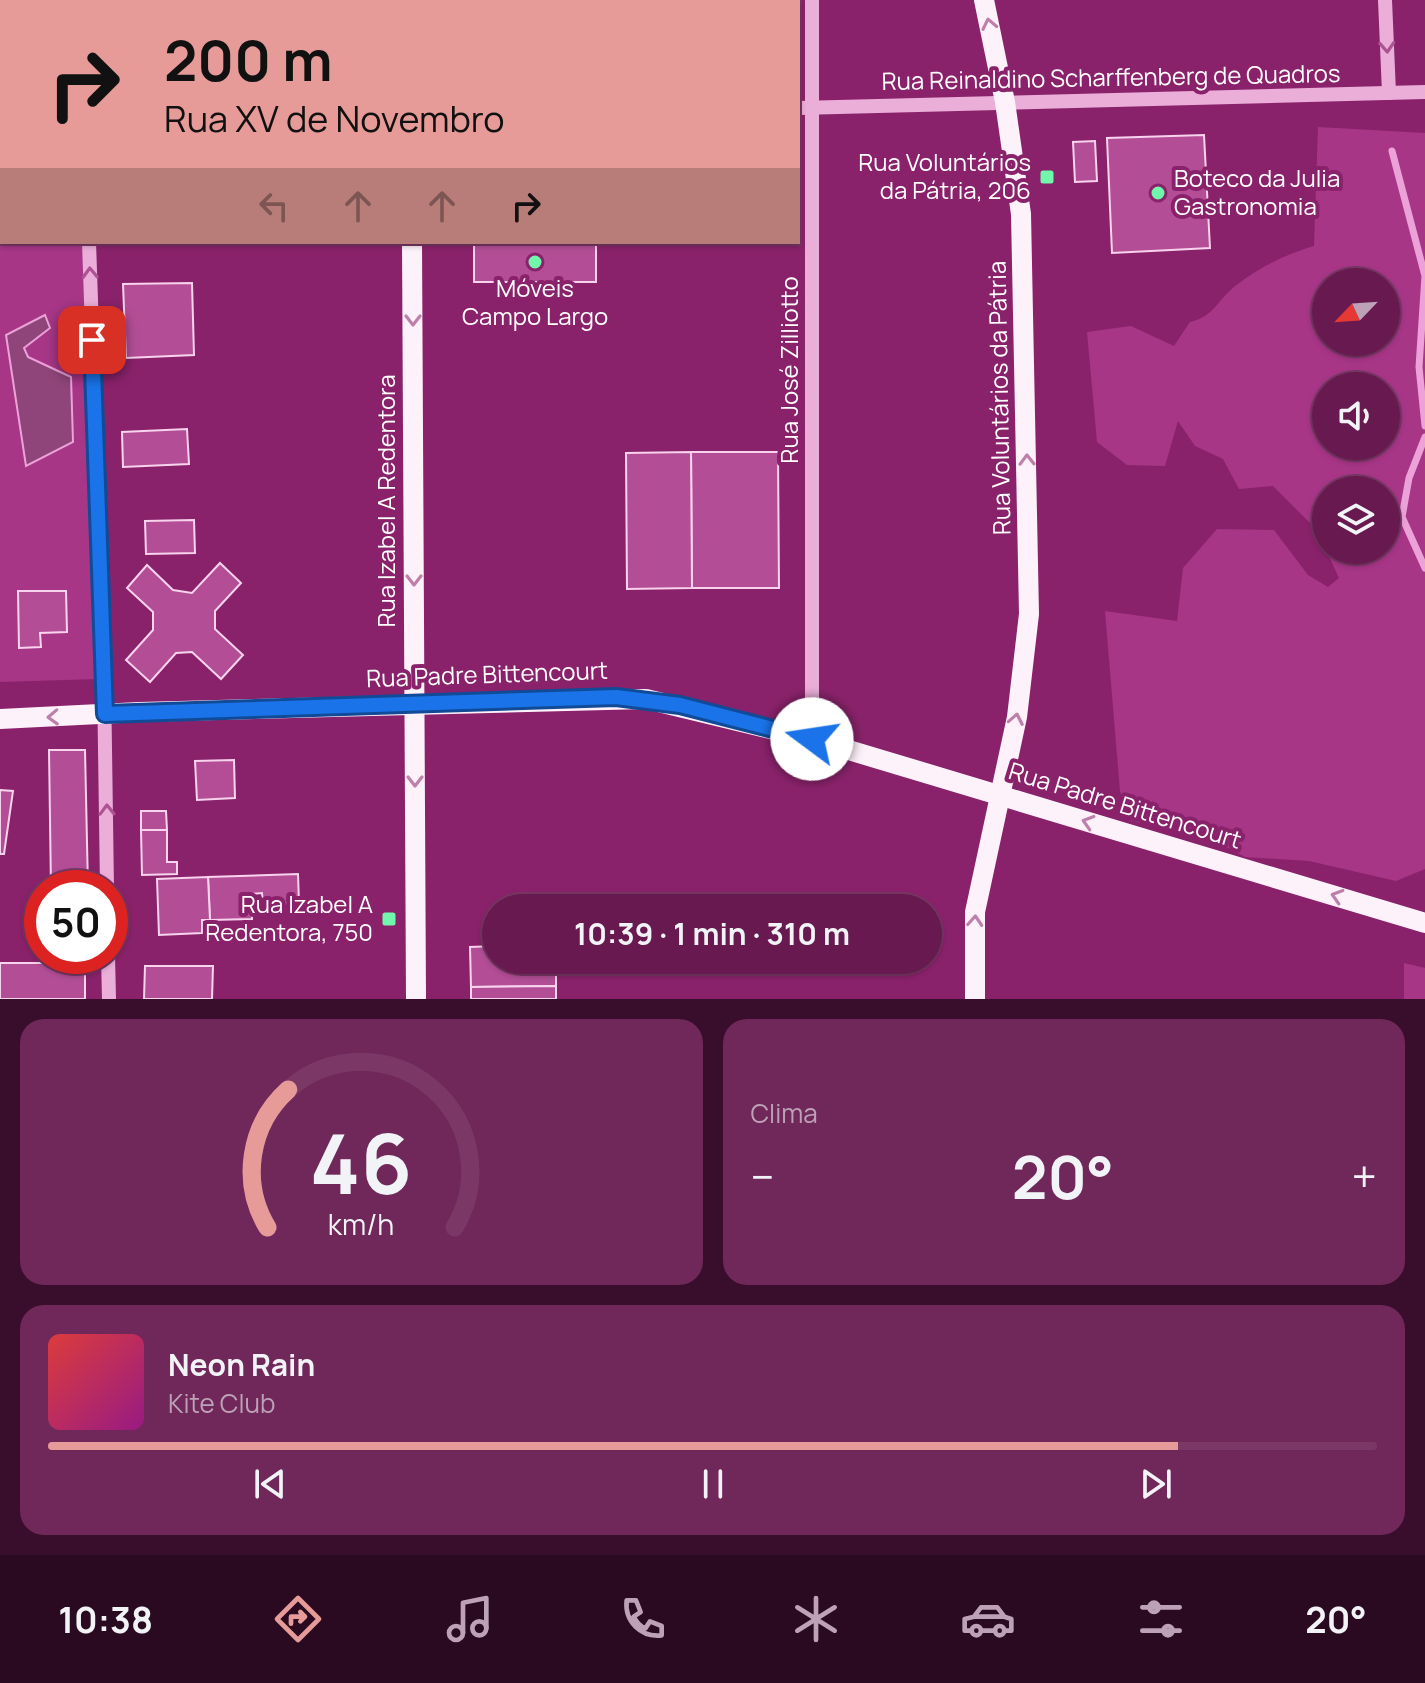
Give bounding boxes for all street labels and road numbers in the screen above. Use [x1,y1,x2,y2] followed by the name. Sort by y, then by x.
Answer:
[881,56,1341,97] street label: Rua Reinaldino Scharffenberg de Quadros
[980,261,1017,535] street label: Rua Voluntários da Pátria
[772,276,805,464] street label: Rua José Zilliotto
[369,374,402,628] street label: Rua Izabel A Redentora
[366,653,608,694] street label: Rua Padre Bittencourt
[1005,753,1246,856] street label: Rua Padre Bittencourt

